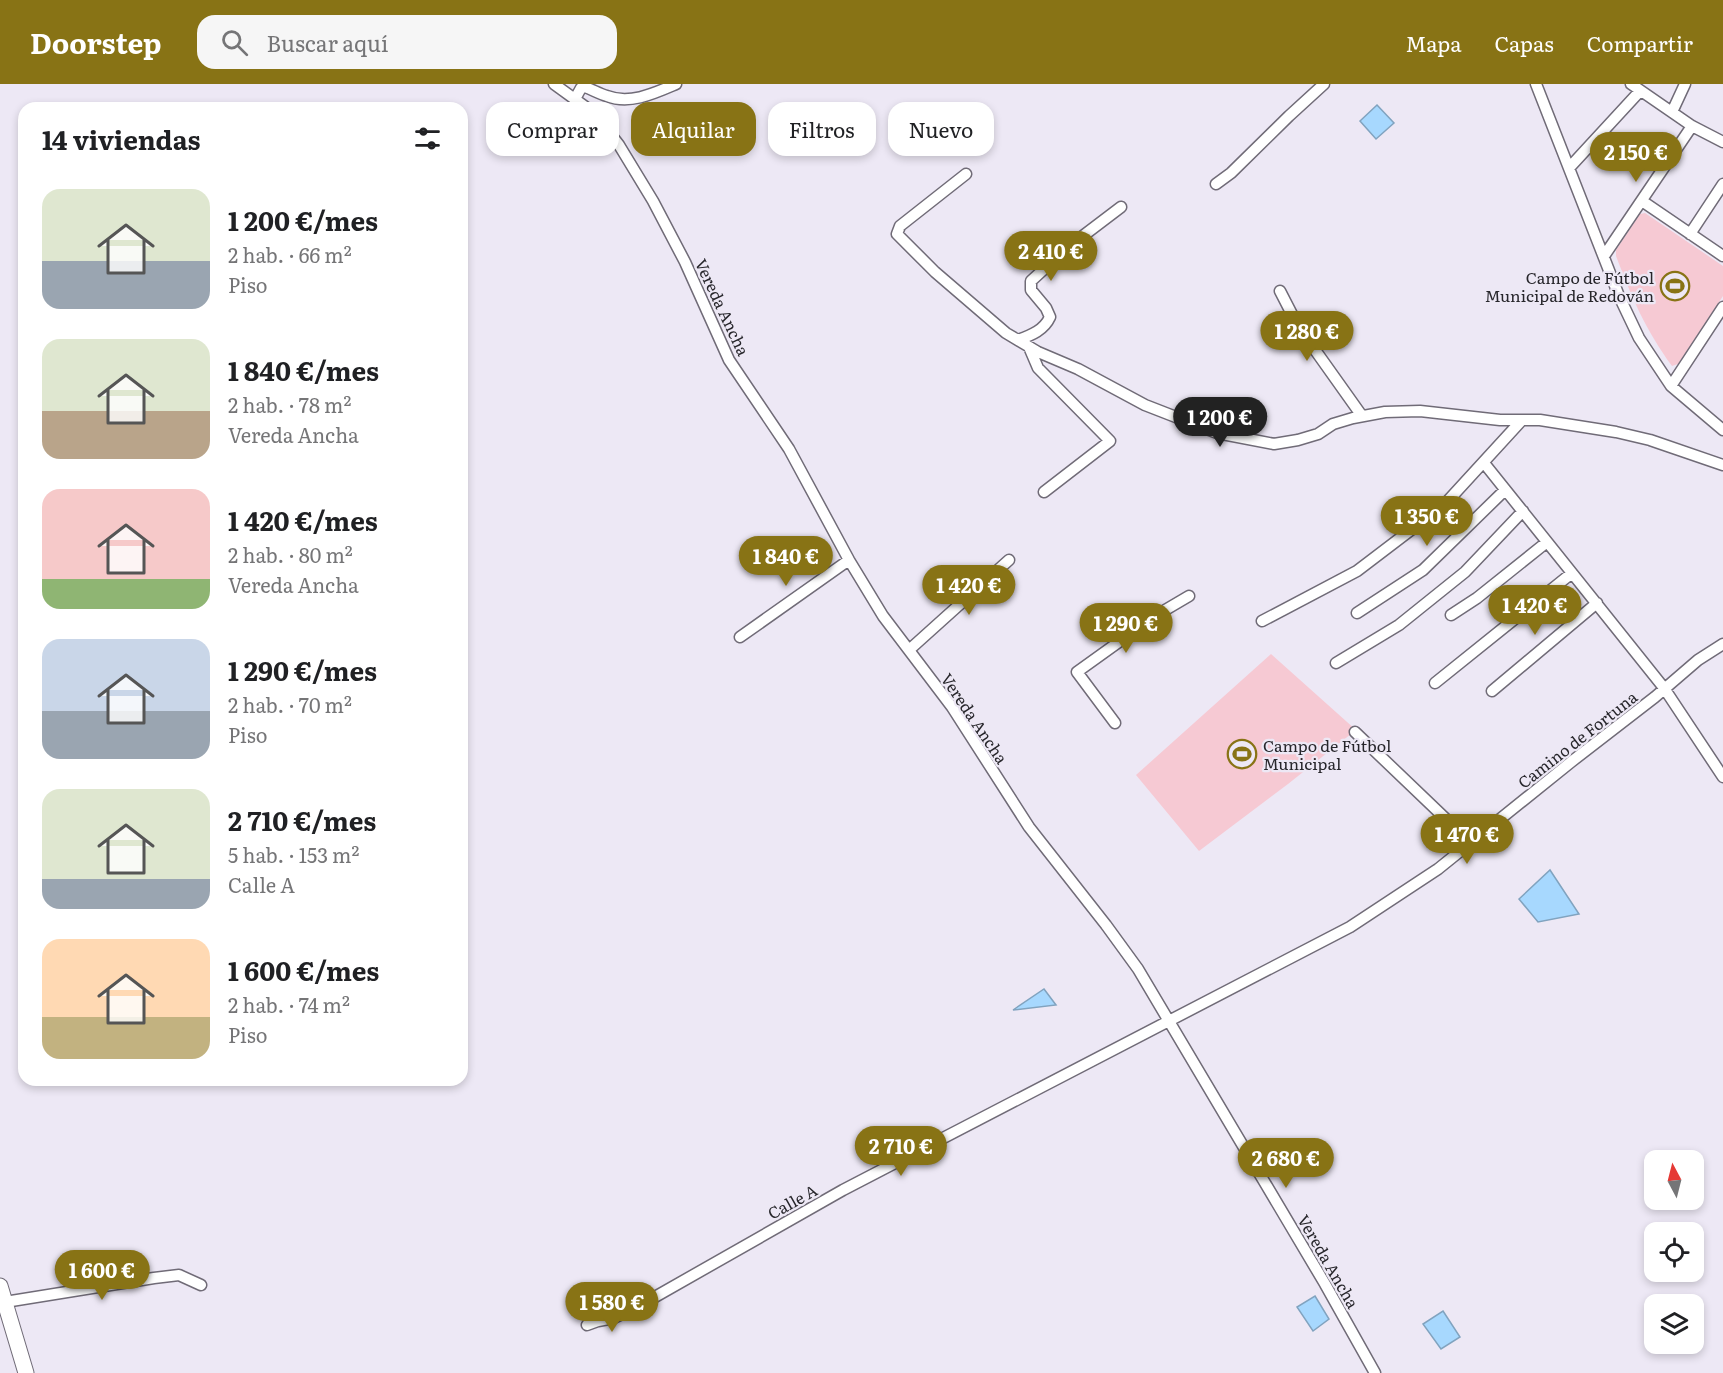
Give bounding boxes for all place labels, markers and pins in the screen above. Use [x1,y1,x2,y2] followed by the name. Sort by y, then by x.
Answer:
[1581,132,1691,183] pin: 2 150 €
[996,231,1106,282] pin: 2 410 €
[1485,265,1654,307] place label: Campo de Fútbol Municipal de Redován
[1659,270,1691,302] sports icon: Campo de Fútbol Municipal de Redován
[1252,311,1362,362] pin: 1 280 €
[1165,397,1275,448] pin: 1 200 €
[1372,496,1482,547] pin: 1 350 €
[731,536,841,587] pin: 1 840 €
[914,565,1024,616] pin: 1 420 €
[1480,585,1590,636] pin: 1 420 €
[1071,603,1181,654] pin: 1 290 €
[1263,733,1391,775] place label: Campo de Fútbol Municipal
[1226,738,1258,770] sports icon: Campo de Fútbol Municipal
[1412,814,1522,865] pin: 1 470 €
[846,1126,956,1177] pin: 2 710 €
[1231,1138,1341,1189] pin: 2 680 €
[47,1250,157,1301] pin: 1 600 €
[557,1282,667,1333] pin: 1 580 €

